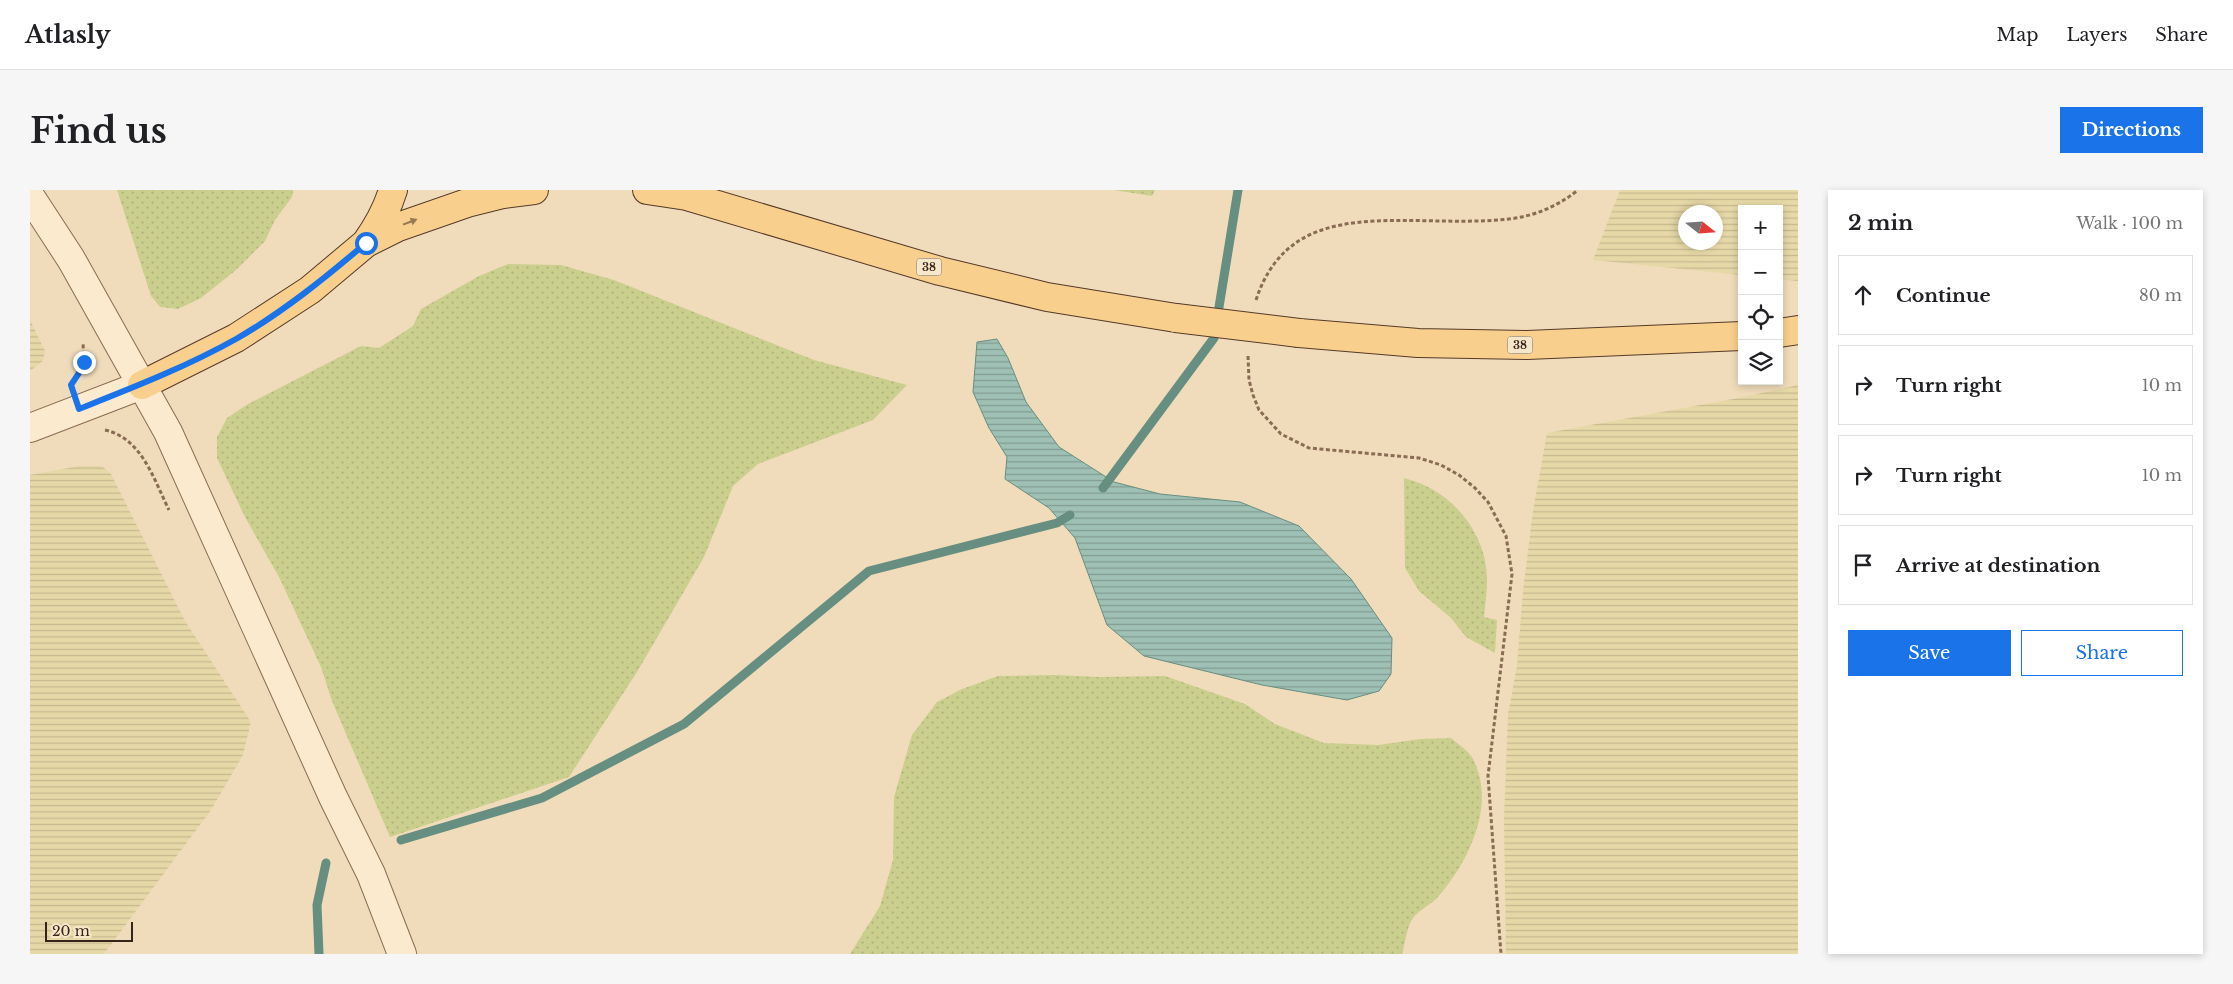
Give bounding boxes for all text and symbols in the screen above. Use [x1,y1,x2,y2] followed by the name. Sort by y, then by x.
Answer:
[25,20,111,49] text: Atlasly
[1997,24,2038,46] text: Map
[2066,24,2127,46] text: Layers
[2155,24,2208,46] text: Share
[2060,107,2203,153] button: Directions
[30,109,167,152] text: Find us
[1678,205,1723,250] north arrow
[1738,205,1783,385] map controls
[1738,205,1783,250] button: +
[1848,210,1913,236] text: 2 min
[2076,213,2183,233] text: Walk · 100 m
[403,218,417,226] one-way arrow
[355,232,378,255] route start
[1738,250,1783,295] button: −
[916,258,942,276] road number: 38
[1849,281,1877,309] icon: ahead
[1896,284,1991,307] text: Continue
[2139,285,2182,305] text: 80 m
[1738,295,1783,340] button: locate
[1508,336,1532,354] road number: 38
[1738,340,1783,385] button: layers
[73,351,96,374] route end
[1849,371,1877,399] icon: right
[1896,374,2002,397] text: Turn right
[2142,375,2182,395] text: 10 m
[1849,461,1877,489] icon: right
[1896,464,2002,487] text: Turn right
[2142,465,2182,485] text: 10 m
[1849,551,1877,579] icon: arrive
[1896,554,2100,577] text: Arrive at destination
[1848,630,2011,676] button: Save
[2021,630,2183,676] button: Share
[45,919,132,942] scale bar
[52,922,90,940] text: 20 m

